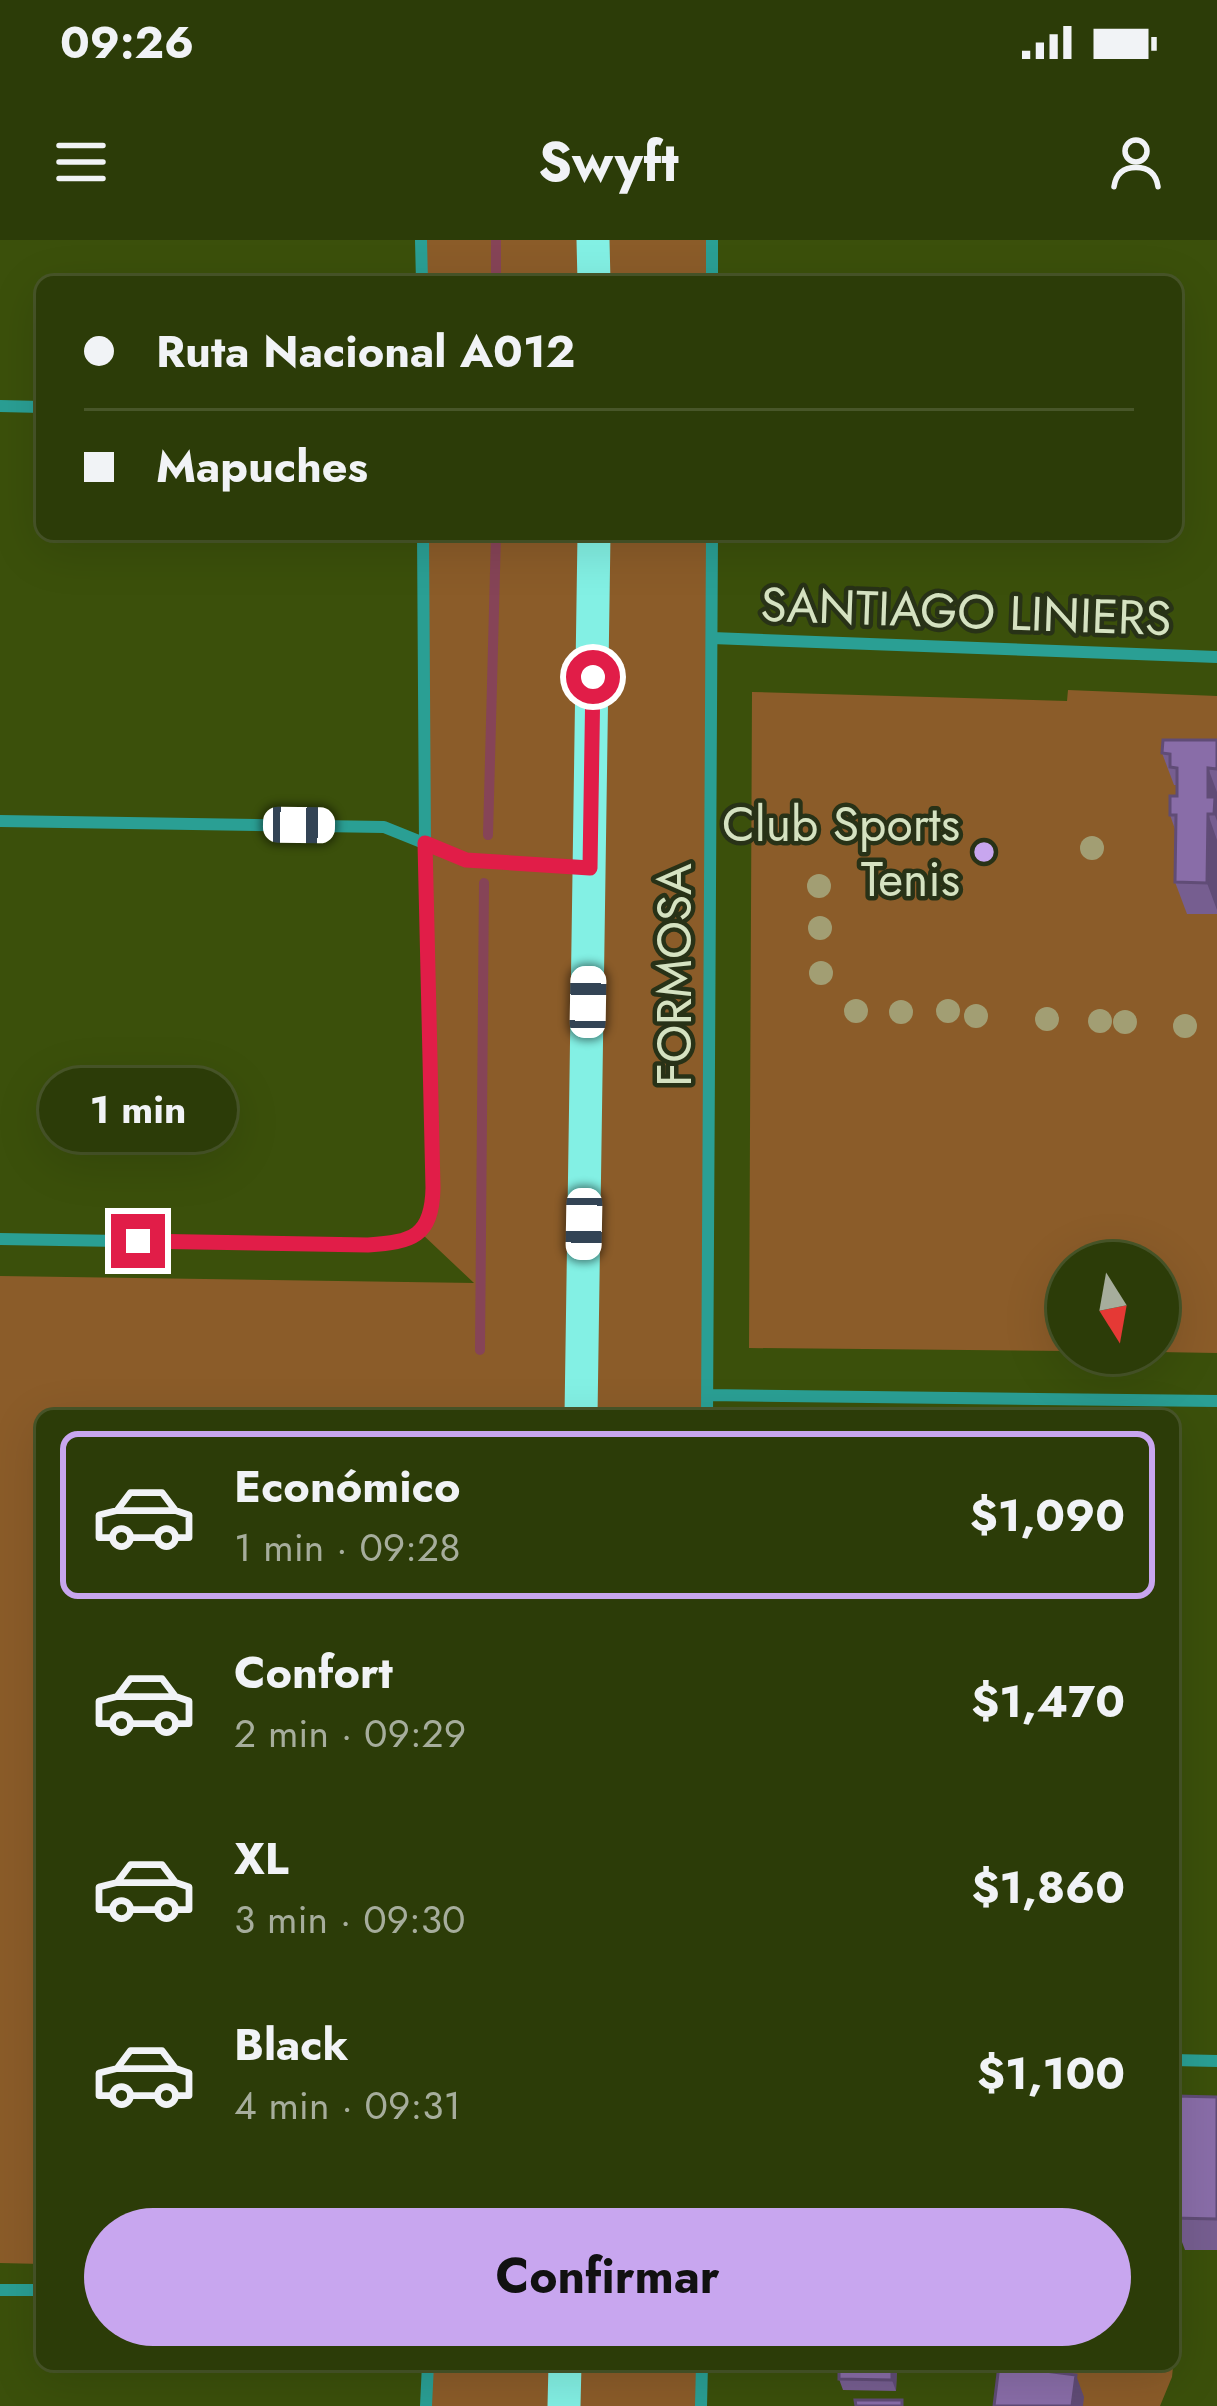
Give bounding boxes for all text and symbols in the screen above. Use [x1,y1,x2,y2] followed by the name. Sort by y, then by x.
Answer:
[60,10,194,75] text: 09:26
[538,123,679,201] text: Swyft
[48,129,114,195] icon: menu
[1103,129,1169,195] icon: person
[156,319,575,384] text: Ruta Nacional A012
[156,434,368,499] text: Mapuches
[759,570,1173,653] street label: SANTIAGO LINIERS
[566,650,620,704] route start
[722,790,960,914] place label: Club Sports Tenis
[263,806,335,844] car
[971,839,997,865] marker: Club Sports Tenis
[640,863,709,1087] street label: FORMOSA
[569,966,607,1038] car
[39,1067,237,1151] callout: 1 min
[90,1081,186,1138] text: 1 min
[565,1188,603,1260] car
[111,1214,165,1268] route end
[1047,1242,1179,1374] north arrow
[1047,1242,1179,1374] map controls
[234,1454,460,1519] text: Económico
[90,1461,198,1569] icon: car
[970,1483,1125,1548] text: $1,090
[234,1519,460,1576] text: 1 min · 09:28
[234,1640,393,1705] text: Confort
[90,1647,198,1755] icon: car
[971,1669,1125,1734] text: $1,470
[234,1705,466,1762] text: 2 min · 09:29
[234,1826,289,1891] text: XL
[90,1833,198,1941] icon: car
[971,1855,1125,1920] text: $1,860
[234,1891,465,1948] text: 3 min · 09:30
[234,2012,348,2077] text: Black
[90,2019,198,2127] icon: car
[977,2041,1125,2106] text: $1,100
[234,2077,461,2134] text: 4 min · 09:31
[84,2208,1131,2346] button: Confirmar

